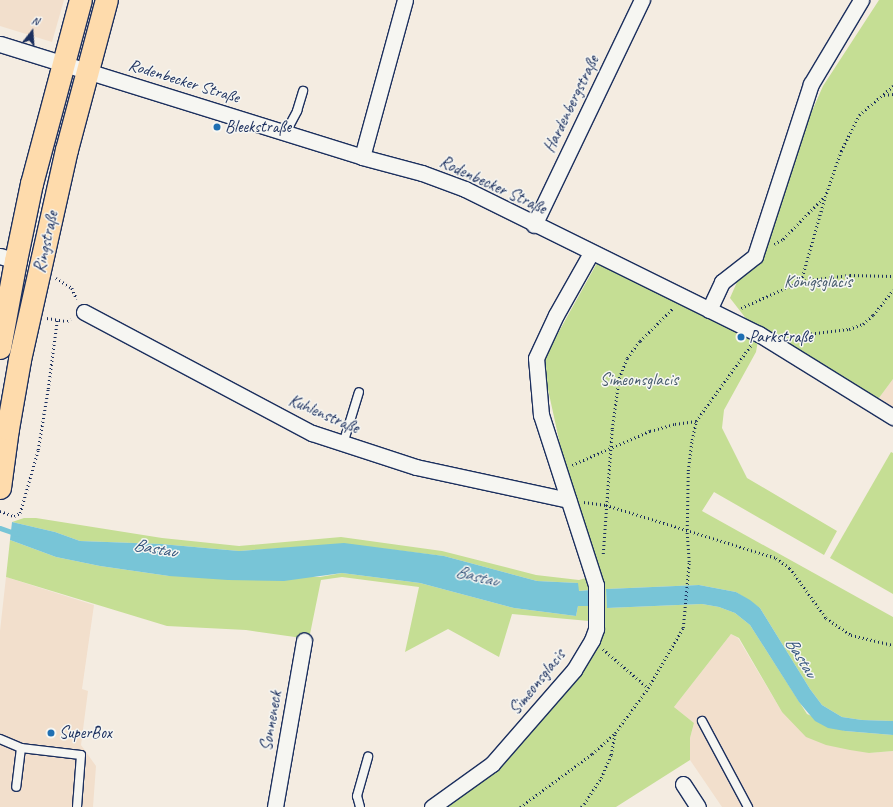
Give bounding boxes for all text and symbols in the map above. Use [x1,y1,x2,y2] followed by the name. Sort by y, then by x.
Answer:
[12,12,52,52] north arrow
[30,13,41,28] text: N
[539,52,603,156] street label: Hardenbergstraße
[126,54,242,108] street label: Rodenbecker Straße
[225,117,291,137] place label: Bleekstraße
[212,122,222,132] marker: Bleekstraße
[436,151,550,219] street label: Rodenbecker Straße
[30,209,62,275] street label: Ringstraße
[784,272,852,292] park label: Königsglacis
[749,327,813,347] place label: Parkstraße
[736,332,746,342] marker: Parkstraße
[600,370,678,390] park label: Simeonsglacis
[286,390,362,438] street label: Kuhlenstraße
[132,534,178,562] water label: Bastau
[453,560,501,592] water label: Bastau
[780,633,822,681] water label: Bastau
[505,645,569,719] street label: Simeonsglacis
[256,690,286,752] street label: Sonneneck
[59,723,112,743] place label: SuperBox
[46,728,56,738] marker: SuperBox

